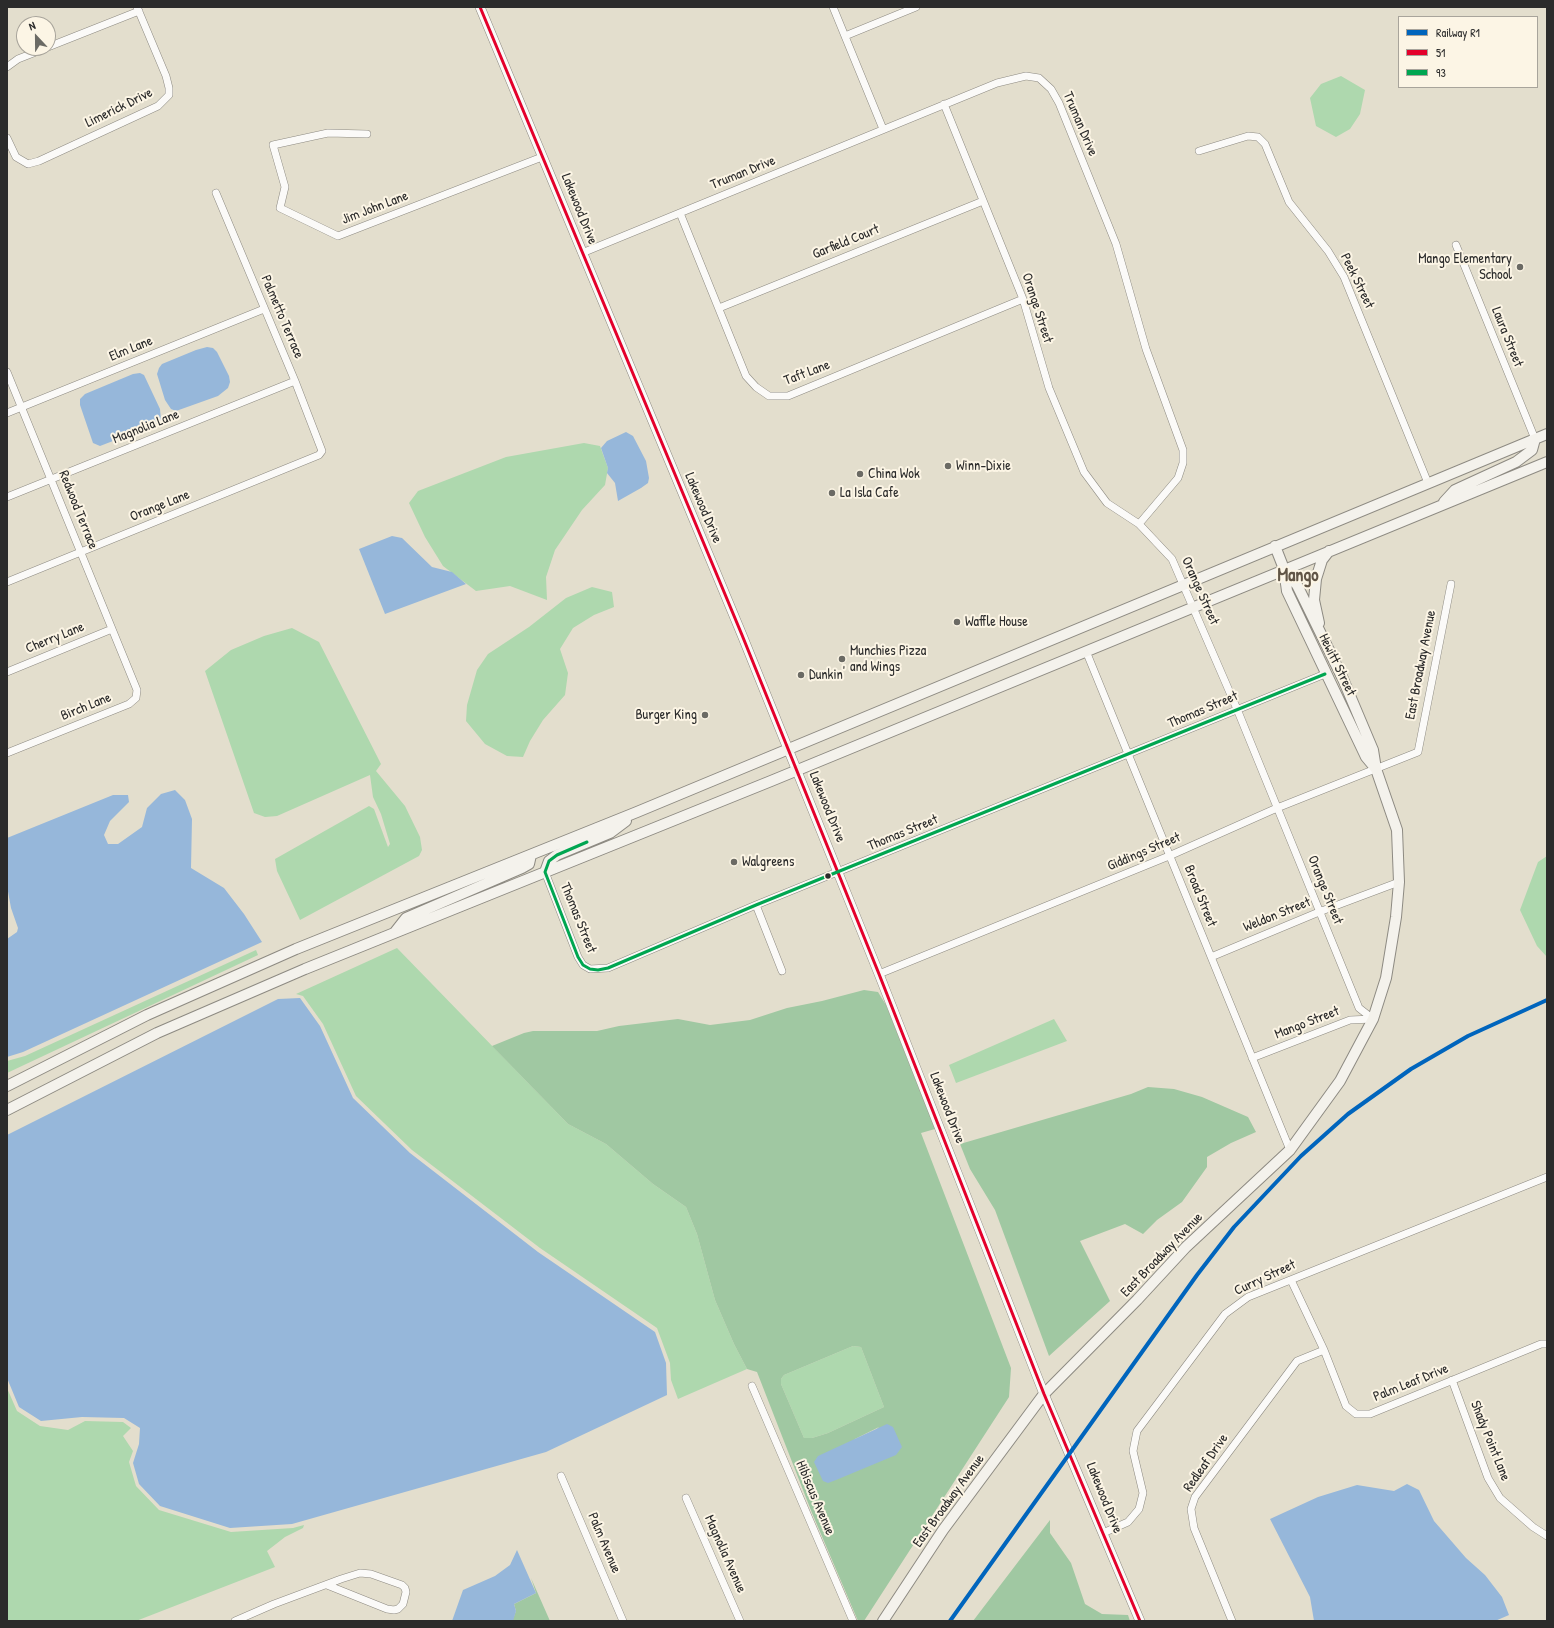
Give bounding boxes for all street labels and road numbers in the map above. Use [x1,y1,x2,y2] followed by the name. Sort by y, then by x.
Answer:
[83,84,155,132] street label: Limerick Drive
[1059,89,1101,159] street label: Truman Drive
[708,152,778,194] street label: Truman Drive
[557,171,601,247] street label: Lakewood Drive
[339,188,411,228] street label: Jim John Lane
[810,221,882,263] street label: Garfield Court
[1336,251,1378,311] street label: Peek Street
[1018,271,1056,345] street label: Orange Street
[257,273,307,361] street label: Palmetto Terrace
[1487,305,1527,369] street label: Laura Street
[107,333,155,365] street label: Elm Lane
[782,357,832,389] street label: Taft Lane
[110,406,182,448] street label: Magnolia Lane
[55,468,101,552] street label: Redwood Terrace
[681,470,725,546] street label: Lakewood Drive
[128,486,192,526] street label: Orange Lane
[1178,554,1222,628] street label: Orange Street
[1402,609,1440,721] street label: East Broadway Avenue
[23,619,87,657] street label: Cherry Lane
[1315,631,1359,699] street label: Hewitt Street
[1166,688,1240,732] street label: Thomas Street
[58,689,114,725] street label: Birch Lane
[805,769,849,845] street label: Lakewood Drive
[865,811,941,855] street label: Thomas Street
[1105,829,1183,875] street label: Giddings Street
[1304,853,1346,927] street label: Orange Street
[1180,863,1220,929] street label: Broad Street
[556,880,600,956] street label: Thomas Street
[1241,894,1313,936] street label: Weldon Street
[1272,1003,1342,1043] street label: Mango Street
[926,1070,968,1146] street label: Lakewood Drive
[1117,1209,1207,1301] street label: East Broadway Avenue
[1232,1256,1298,1300] street label: Curry Street
[1371,1360,1451,1406] street label: Palm Leaf Drive
[1466,1399,1514,1483] street label: Shady Point Lane
[1180,1431,1232,1495] street label: Redleaf Drive
[910,1451,988,1551] street label: East Broadway Avenue
[792,1458,838,1538] street label: Hibiscus Avenue
[1082,1460,1126,1536] street label: Lakewood Drive
[584,1510,624,1576] street label: Palm Avenue
[700,1513,750,1595] street label: Magnolia Avenue

